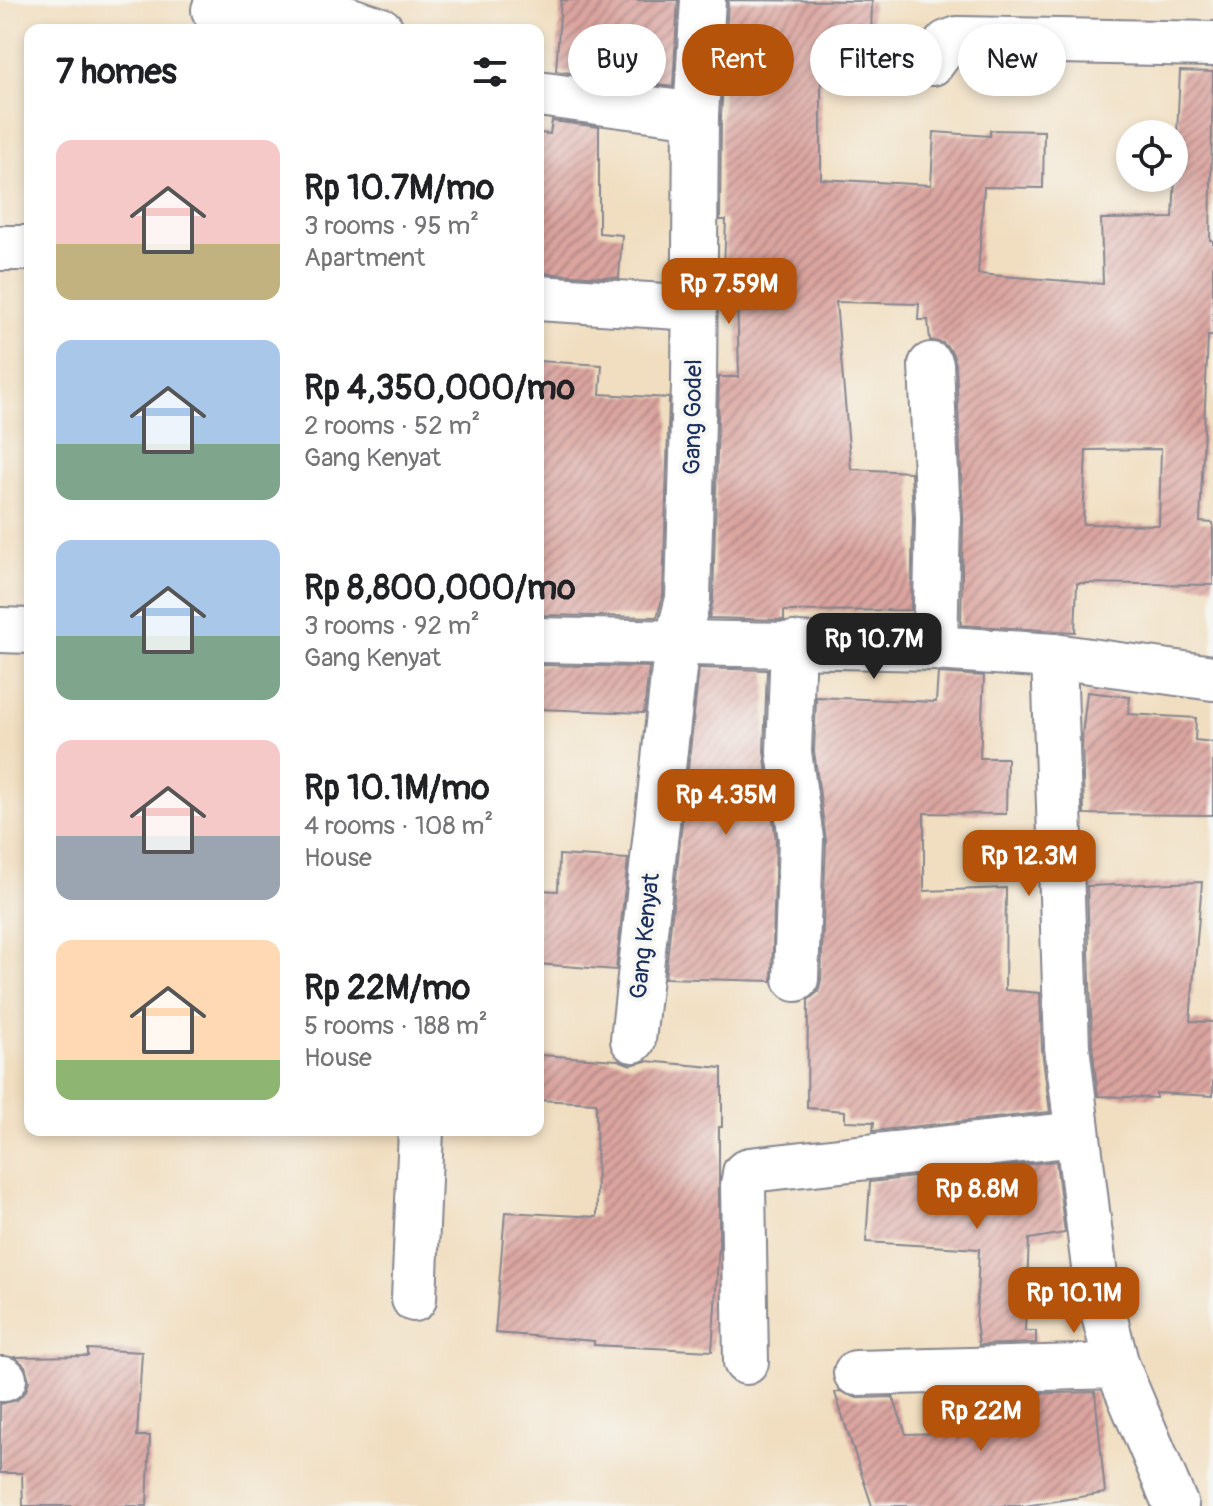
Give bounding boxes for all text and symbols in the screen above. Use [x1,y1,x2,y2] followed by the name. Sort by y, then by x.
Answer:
[568,24,666,96] chip: Buy
[682,24,794,96] chip: Rent
[810,24,942,96] chip: Filters
[958,24,1066,96] chip: New
[468,50,512,94] icon: filters
[56,51,177,94] text: 7 homes
[1116,120,1188,192] map controls
[1116,120,1188,192] button: locate
[304,167,494,210] text: Rp 10.7M/mo
[120,172,216,268] icon: home
[304,210,479,242] text: 3 rooms · 95 m²
[304,242,425,274] text: Apartment
[646,258,812,326] pin: Rp 7.59M
[680,268,778,300] text: Rp 7.59M
[677,359,709,475] street label: Gang Godel
[304,367,575,410] text: Rp 4,350,000/mo
[120,372,216,468] icon: home
[304,410,480,442] text: 2 rooms · 52 m²
[304,442,441,474] text: Gang Kenyat
[304,567,575,610] text: Rp 8,800,000/mo
[120,572,216,668] icon: home
[304,610,480,642] text: 3 rooms · 92 m²
[791,613,957,681] pin: Rp 10.7M
[824,623,924,655] text: Rp 10.7M
[304,642,441,674] text: Gang Kenyat
[304,767,490,810] text: Rp 10.1M/mo
[643,769,809,837] pin: Rp 4.35M
[120,772,216,868] icon: home
[675,779,777,811] text: Rp 4.35M
[304,810,493,842] text: 4 rooms · 108 m²
[946,830,1112,898] pin: Rp 12.3M
[981,840,1077,872] text: Rp 12.3M
[304,842,372,874] text: House
[624,871,666,1000] street label: Gang Kenyat
[304,967,470,1010] text: Rp 22M/mo
[120,972,216,1068] icon: home
[304,1010,488,1042] text: 5 rooms · 188 m²
[304,1042,372,1074] text: House
[903,1163,1051,1231] pin: Rp 8.8M
[935,1173,1019,1205] text: Rp 8.8M
[991,1267,1157,1335] pin: Rp 10.1M
[1026,1277,1122,1309] text: Rp 10.1M
[916,1385,1046,1453] pin: Rp 22M
[941,1395,1021,1427] text: Rp 22M

